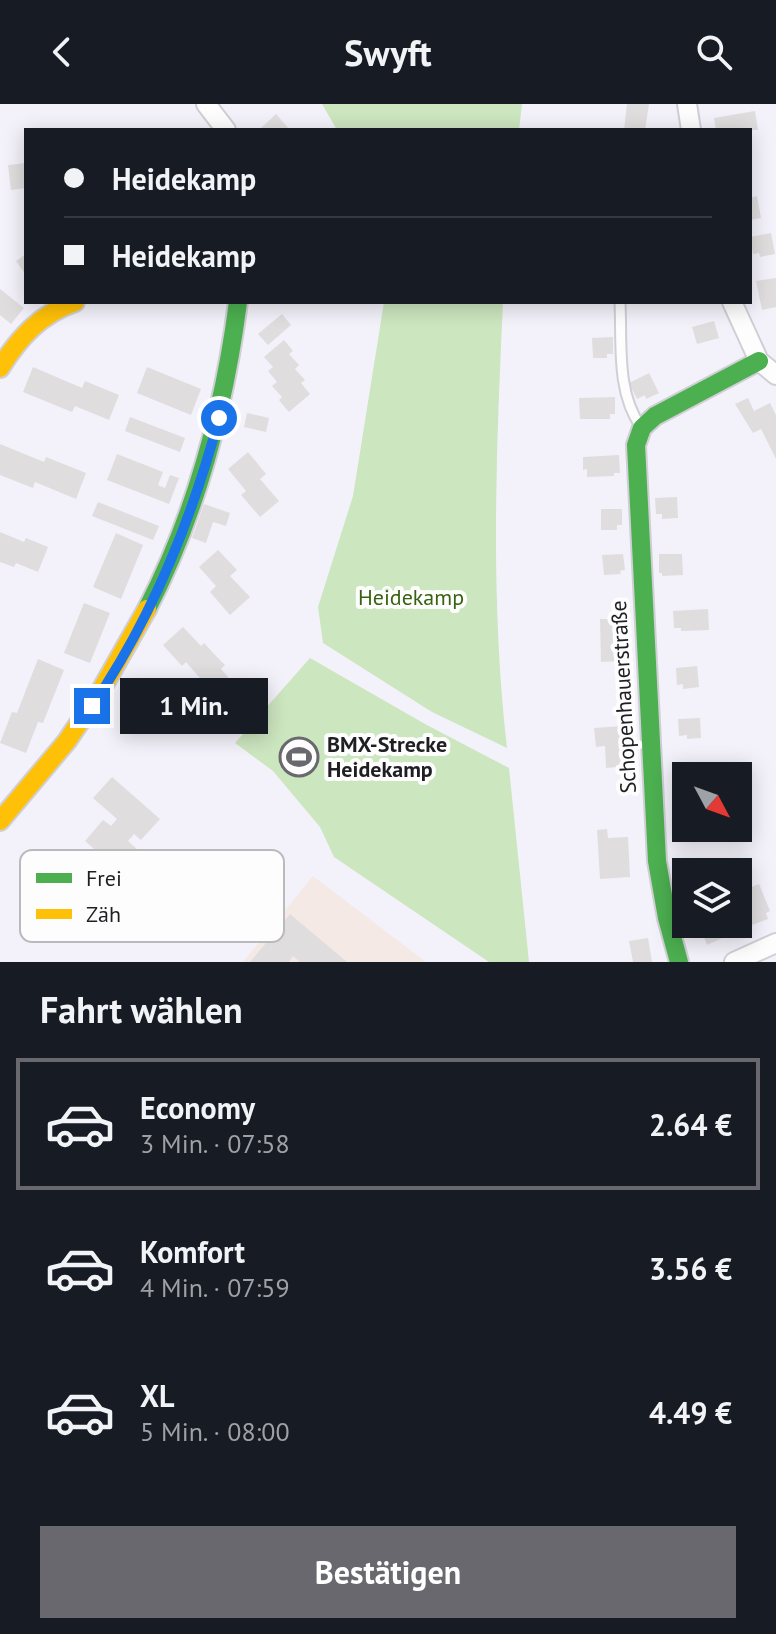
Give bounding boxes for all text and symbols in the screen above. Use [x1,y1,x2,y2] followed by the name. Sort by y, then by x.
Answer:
[344,29,432,76] text: Swyft
[40,30,84,74] icon: back
[692,30,736,74] icon: search
[112,159,256,198] text: Heidekamp
[112,236,256,275] text: Heidekamp
[201,400,237,436] route start
[358,583,464,611] park label: Heidekamp
[604,600,642,794] street label: Schopenhauerstraße
[120,678,268,734] callout: 1 Min.
[74,688,110,724] route end
[159,689,229,722] text: 1 Min.
[327,730,447,783] place label: BMX-Strecke Heidekamp
[278,736,320,778] sports icon: BMX-Strecke Heidekamp
[672,762,752,842] north arrow
[672,762,752,938] map controls
[20,850,284,942] legend
[672,858,752,938] button: layers
[86,864,122,892] text: Frei
[86,900,121,928] text: Zäh
[40,986,243,1033] text: Fahrt wählen
[44,1088,116,1160] icon: car
[140,1088,255,1127] text: Economy
[649,1105,732,1144] text: 2.64 €
[140,1127,290,1160] text: 3 Min. · 07:58
[44,1232,116,1304] icon: car
[140,1232,245,1271] text: Komfort
[649,1249,732,1288] text: 3.56 €
[140,1271,290,1304] text: 4 Min. · 07:59
[44,1376,116,1448] icon: car
[140,1376,174,1415] text: XL
[649,1393,732,1432] text: 4.49 €
[140,1415,290,1448] text: 5 Min. · 08:00
[40,1526,736,1618] button: Bestätigen

